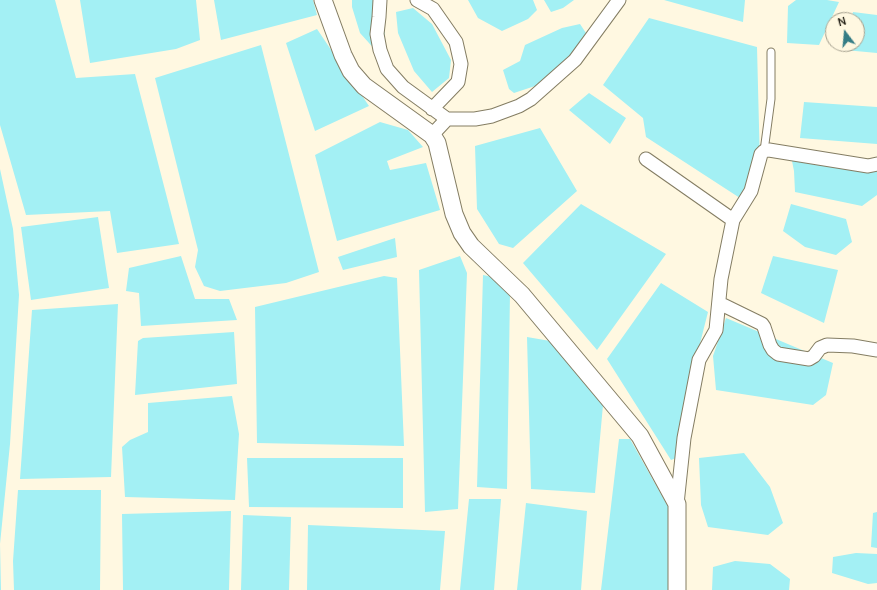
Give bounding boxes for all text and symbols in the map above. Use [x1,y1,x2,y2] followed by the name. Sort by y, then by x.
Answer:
[825,12,865,52] north arrow
[836,13,848,29] text: N

